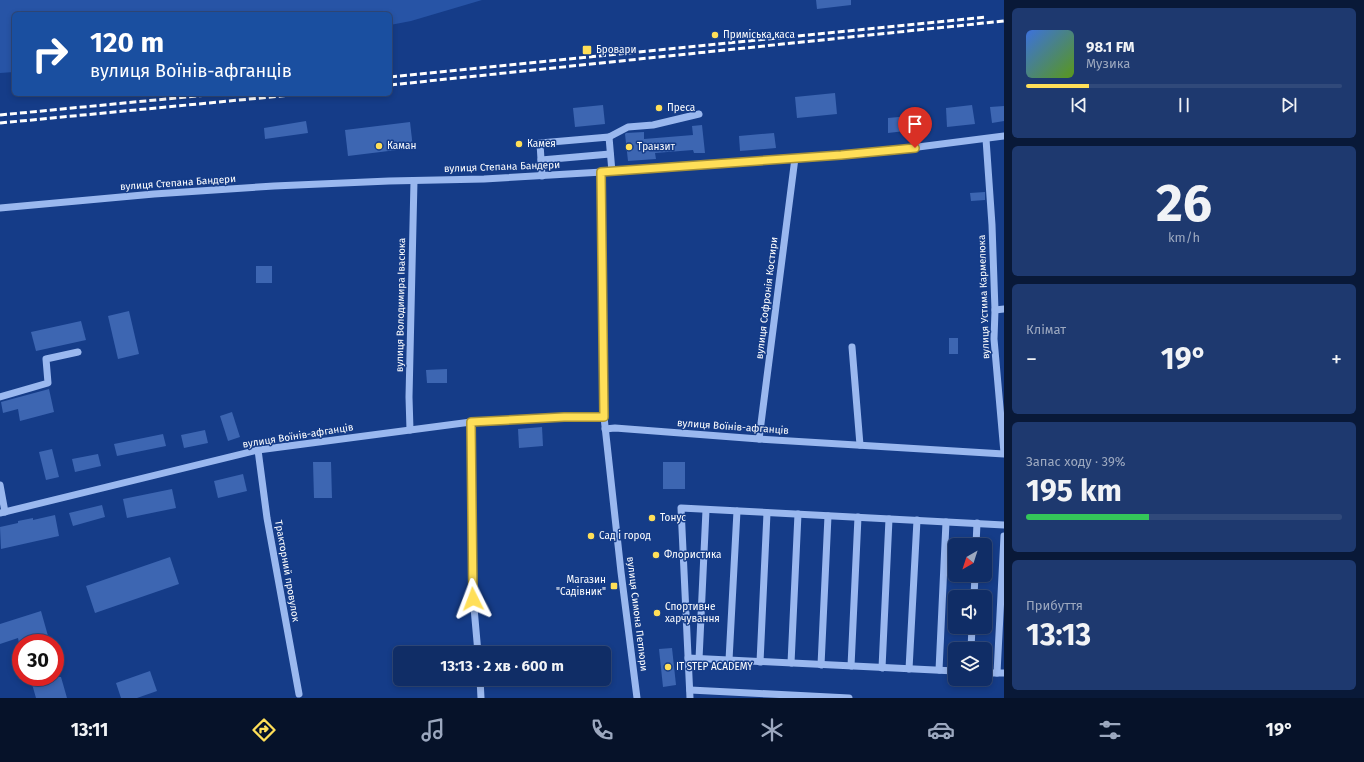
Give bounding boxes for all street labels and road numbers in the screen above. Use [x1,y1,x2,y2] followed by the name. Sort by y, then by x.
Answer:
[444,159,560,175] street label: вулиця Степана Бандери
[120,173,236,193] street label: вулиця Степана Бандери
[976,235,992,359] street label: вулиця Устима Кармелюка
[753,236,780,360] street label: вулиця Софронія Костири
[394,238,408,372] street label: вулиця Володимира Івасюка
[677,416,790,437] street label: вулиця Воїнів-афганців
[242,420,355,451] street label: вулиця Воїнів-афганців
[272,519,302,624] street label: Тракторний провулок
[624,556,650,672] street label: вулиця Симона Петлюри

